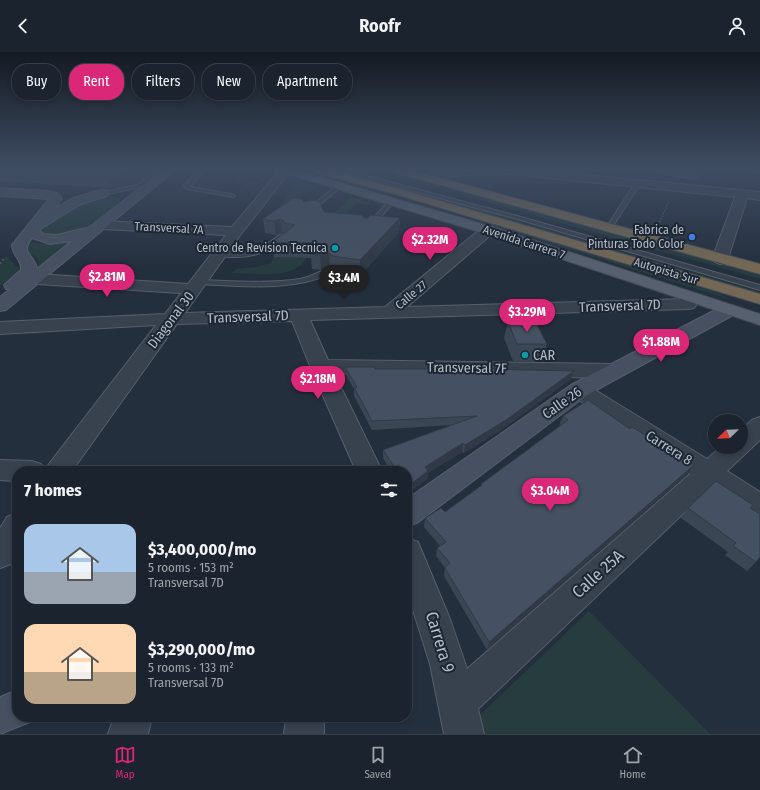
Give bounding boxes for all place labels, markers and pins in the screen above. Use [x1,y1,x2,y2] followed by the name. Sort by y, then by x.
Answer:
[588,223,685,251] place label: Fabrica de Pinturas Todo Color
[397,227,463,261] pin: $2.32M
[687,232,697,242] marker: Fabrica de Pinturas Todo Color
[196,241,327,255] place label: Centro de Revision Tecnica
[330,243,340,253] marker: Centro de Revision Tecnica
[74,264,140,298] pin: $2.81M
[316,265,372,299] pin: $3.4M
[494,299,560,333] pin: $3.29M
[628,329,694,363] pin: $1.88M
[533,347,555,364] place label: CAR
[520,350,530,360] marker: CAR
[285,366,351,400] pin: $2.18M
[517,478,583,512] pin: $3.04M

